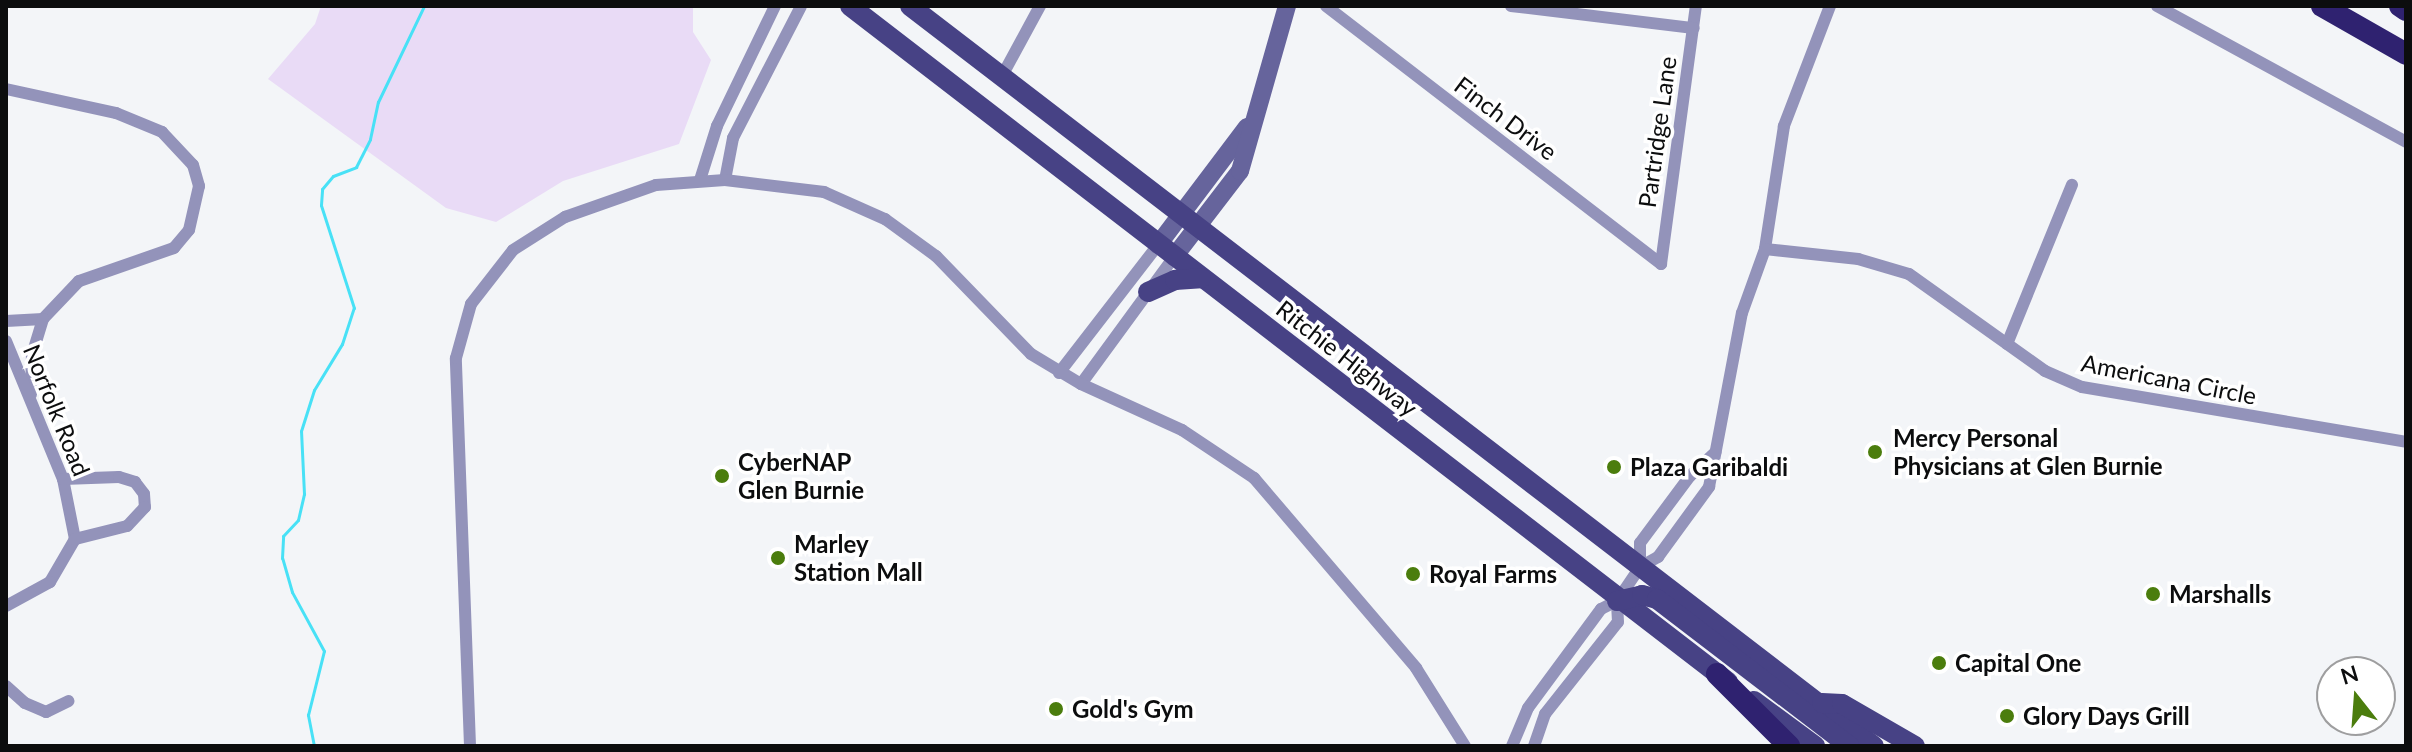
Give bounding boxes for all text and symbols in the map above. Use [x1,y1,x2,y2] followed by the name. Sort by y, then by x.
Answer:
[1632,54,1682,210] street label: Partridge Lane
[1449,70,1563,166] street label: Finch Drive
[1271,294,1423,422] street label: Ritchie Highway
[18,340,96,480] street label: Norfolk Road
[2079,348,2259,410] street label: Americana Circle
[1893,424,2163,480] place label: Mercy Personal Physicians at Glen Burnie
[1864,441,1886,463] marker: Mercy Personal Physicians at Glen Burnie
[738,448,864,504] place label: CyberNAP Glen Burnie
[1630,453,1788,481] place label: Plaza Garibaldi
[1605,458,1623,476] marker: Plaza Garibaldi
[713,467,731,485] marker: CyberNAP Glen Burnie
[794,530,923,586] place label: Marley Station Mall
[769,549,787,567] marker: Marley Station Mall
[1429,560,1557,588] place label: Royal Farms
[1404,565,1422,583] marker: Royal Farms
[2169,580,2271,608] place label: Marshalls
[2144,585,2162,603] marker: Marshalls
[1955,649,2081,677] place label: Capital One
[1930,654,1948,672] marker: Capital One
[2316,656,2396,736] north arrow
[2337,659,2361,690] text: N
[1072,695,1194,723] place label: Gold's Gym
[1047,700,1065,718] marker: Gold's Gym
[2023,702,2190,730] place label: Glory Days Grill
[1998,707,2016,725] marker: Glory Days Grill

